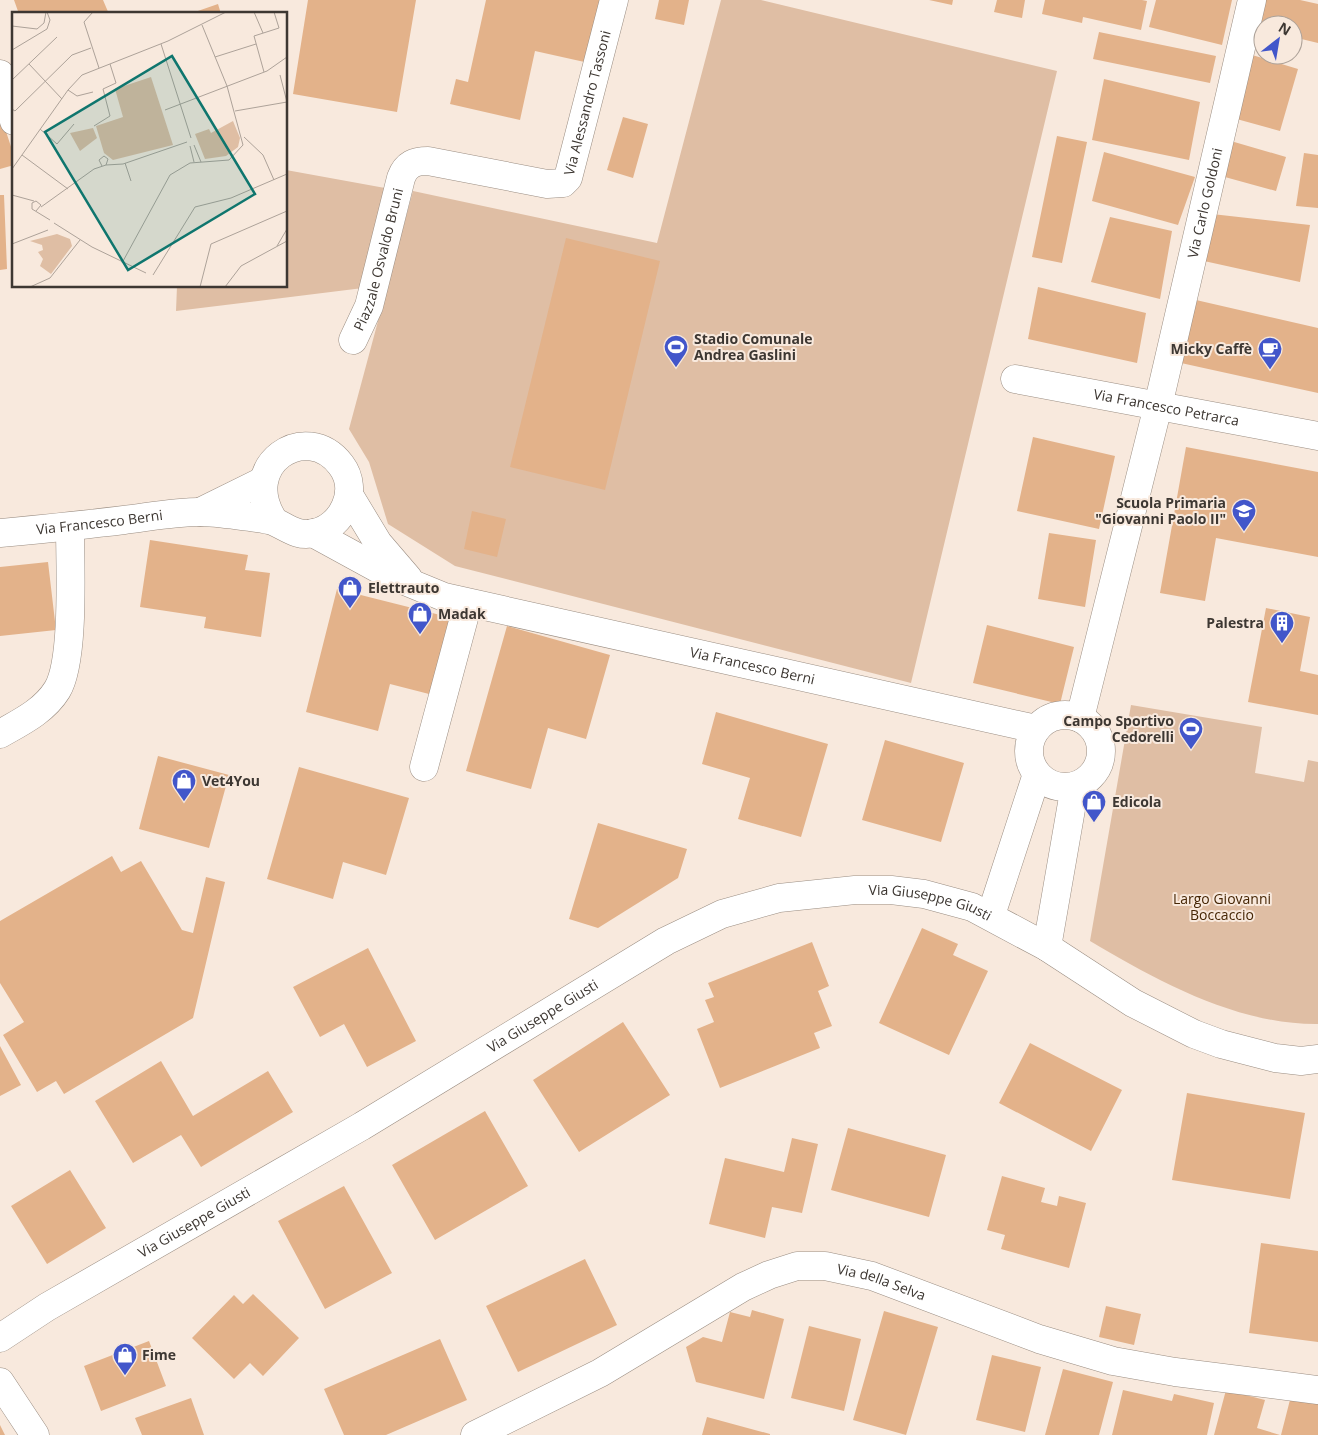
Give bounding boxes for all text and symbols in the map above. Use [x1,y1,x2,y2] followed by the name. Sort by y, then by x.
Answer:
[12,12,288,288] inset map
[1253,15,1303,65] north arrow
[1275,17,1295,40] text: N
[559,28,615,177] street label: Via Alessandro Tassoni
[1183,146,1226,260] street label: Via Carlo Goldoni
[349,186,407,334] street label: Piazzale Osvaldo Bruni
[694,329,812,364] place label: Stadio Comunale Andrea Gaslini
[663,334,689,368] sports icon: Stadio Comunale Andrea Gaslini
[1257,336,1283,370] cafe icon: Micky Caffè
[1171,339,1252,358] place label: Micky Caffè
[1092,384,1241,430] street label: Via Francesco Petrarca
[1095,493,1226,528] place label: Scuola Primaria "Giovanni Paolo II"
[1231,498,1257,532] school or university icon: Scuola Primaria "Giovanni Paolo II"
[35,505,164,538] street label: Via Francesco Berni
[337,575,363,609] shop icon: Elettrauto
[368,578,440,597] place label: Elettrauto
[407,601,433,635] shop icon: Madak
[438,604,486,623] place label: Madak
[1269,610,1295,644] building icon: Palestra
[1206,613,1264,632] place label: Palestra
[688,642,817,688] street label: Via Francesco Berni
[1063,711,1174,746] place label: Campo Sportivo Cedorelli
[1178,716,1204,750] sports icon: Campo Sportivo Cedorelli
[171,768,197,802] shop icon: Vet4You
[202,771,260,790] place label: Vet4You
[1081,789,1107,823] shop icon: Edicola
[1112,792,1162,811] place label: Edicola
[869,880,995,925] street label: Via Giuseppe Giusti
[1173,889,1271,924] park label: Largo Giovanni Boccaccio
[483,975,601,1057] street label: Via Giuseppe Giusti
[134,1182,253,1262] street label: Via Giuseppe Giusti
[835,1259,928,1304] street label: Via della Selva
[112,1342,138,1376] shop icon: Fime
[142,1345,176,1364] place label: Fime

